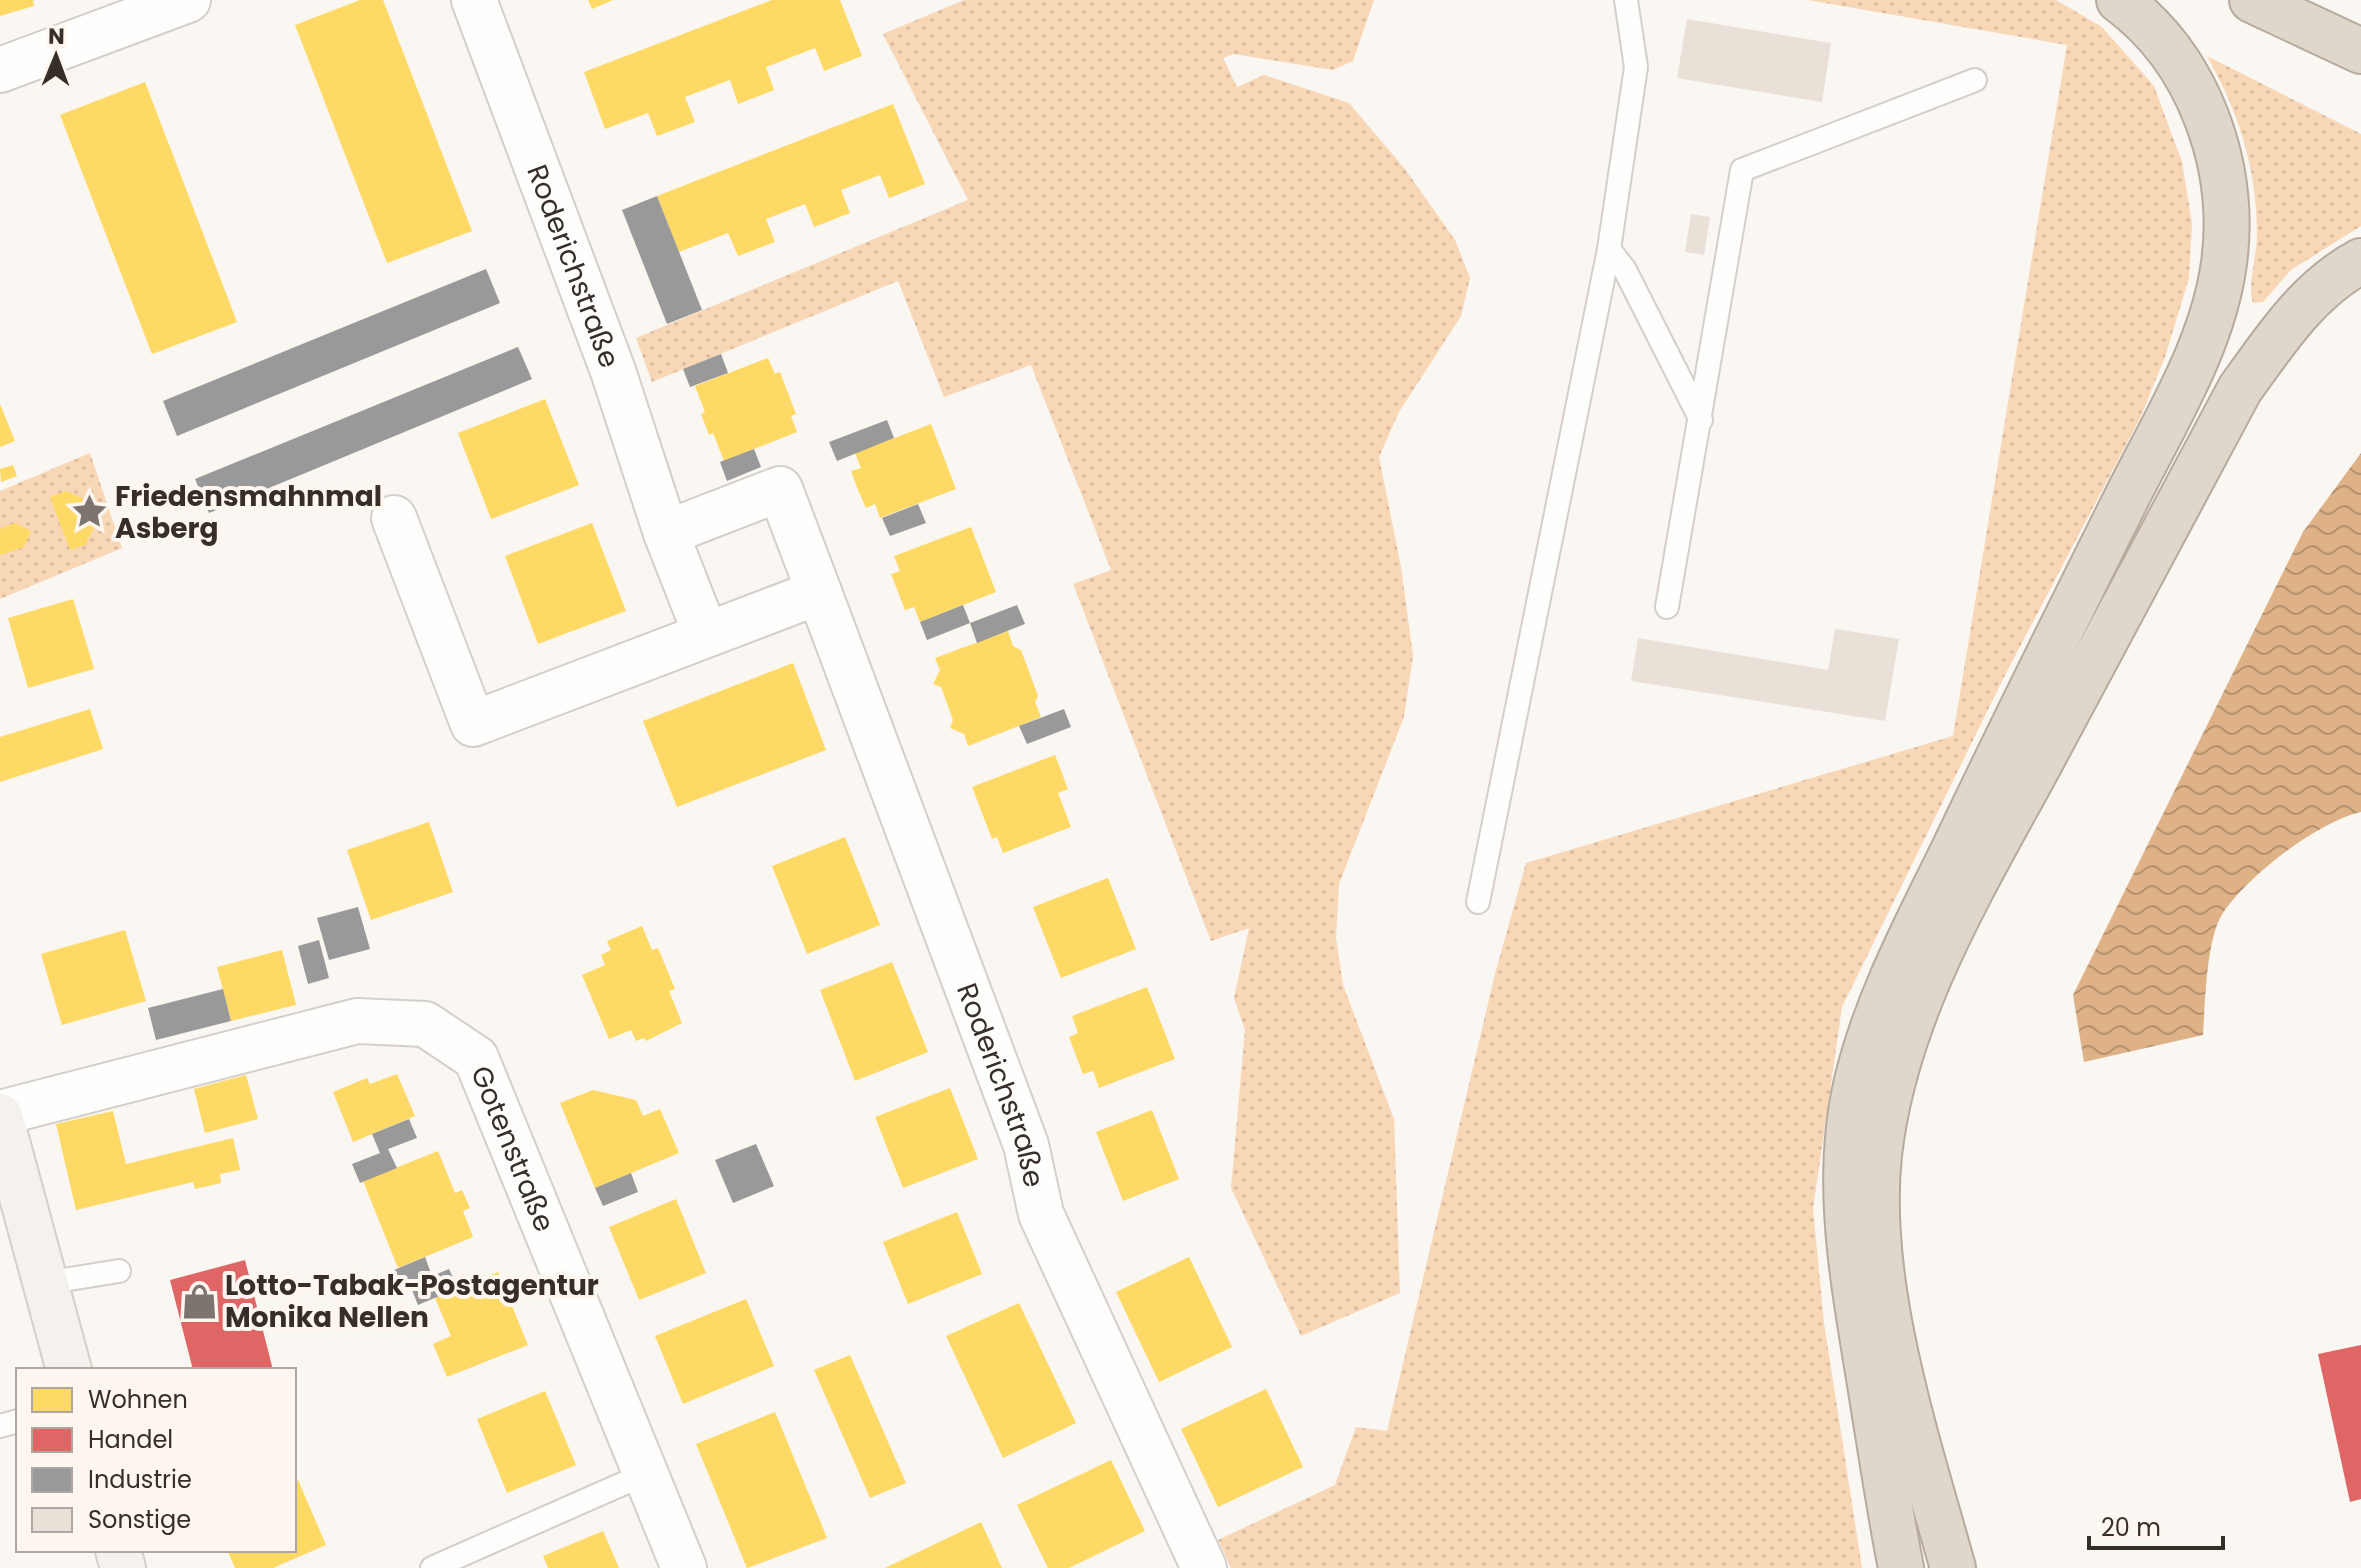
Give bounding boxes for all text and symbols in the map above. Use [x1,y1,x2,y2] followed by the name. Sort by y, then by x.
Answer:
[16,16,96,96] north arrow
[48,21,65,52] text: N
[517,159,629,373] street label: Roderichstraße
[115,477,382,548] place label: Friedensmahnmal Asberg
[70,493,108,531] place icon: Friedensmahnmal Asberg
[947,978,1054,1191] street label: Roderichstraße
[461,1060,564,1238] street label: Gotenstraße
[225,1266,599,1337] place label: Lotto-Tabak-Postagentur Monika Nellen
[180,1282,218,1320] shop icon: Lotto-Tabak-Postagentur Monika Nellen
[16,1368,296,1552] legend
[88,1383,188,1416] text: Wohnen
[88,1423,173,1456] text: Handel
[88,1463,192,1496] text: Industrie
[2089,1500,2223,1550] scale bar
[88,1503,191,1536] text: Sonstige
[2101,1511,2161,1544] text: 20 m

